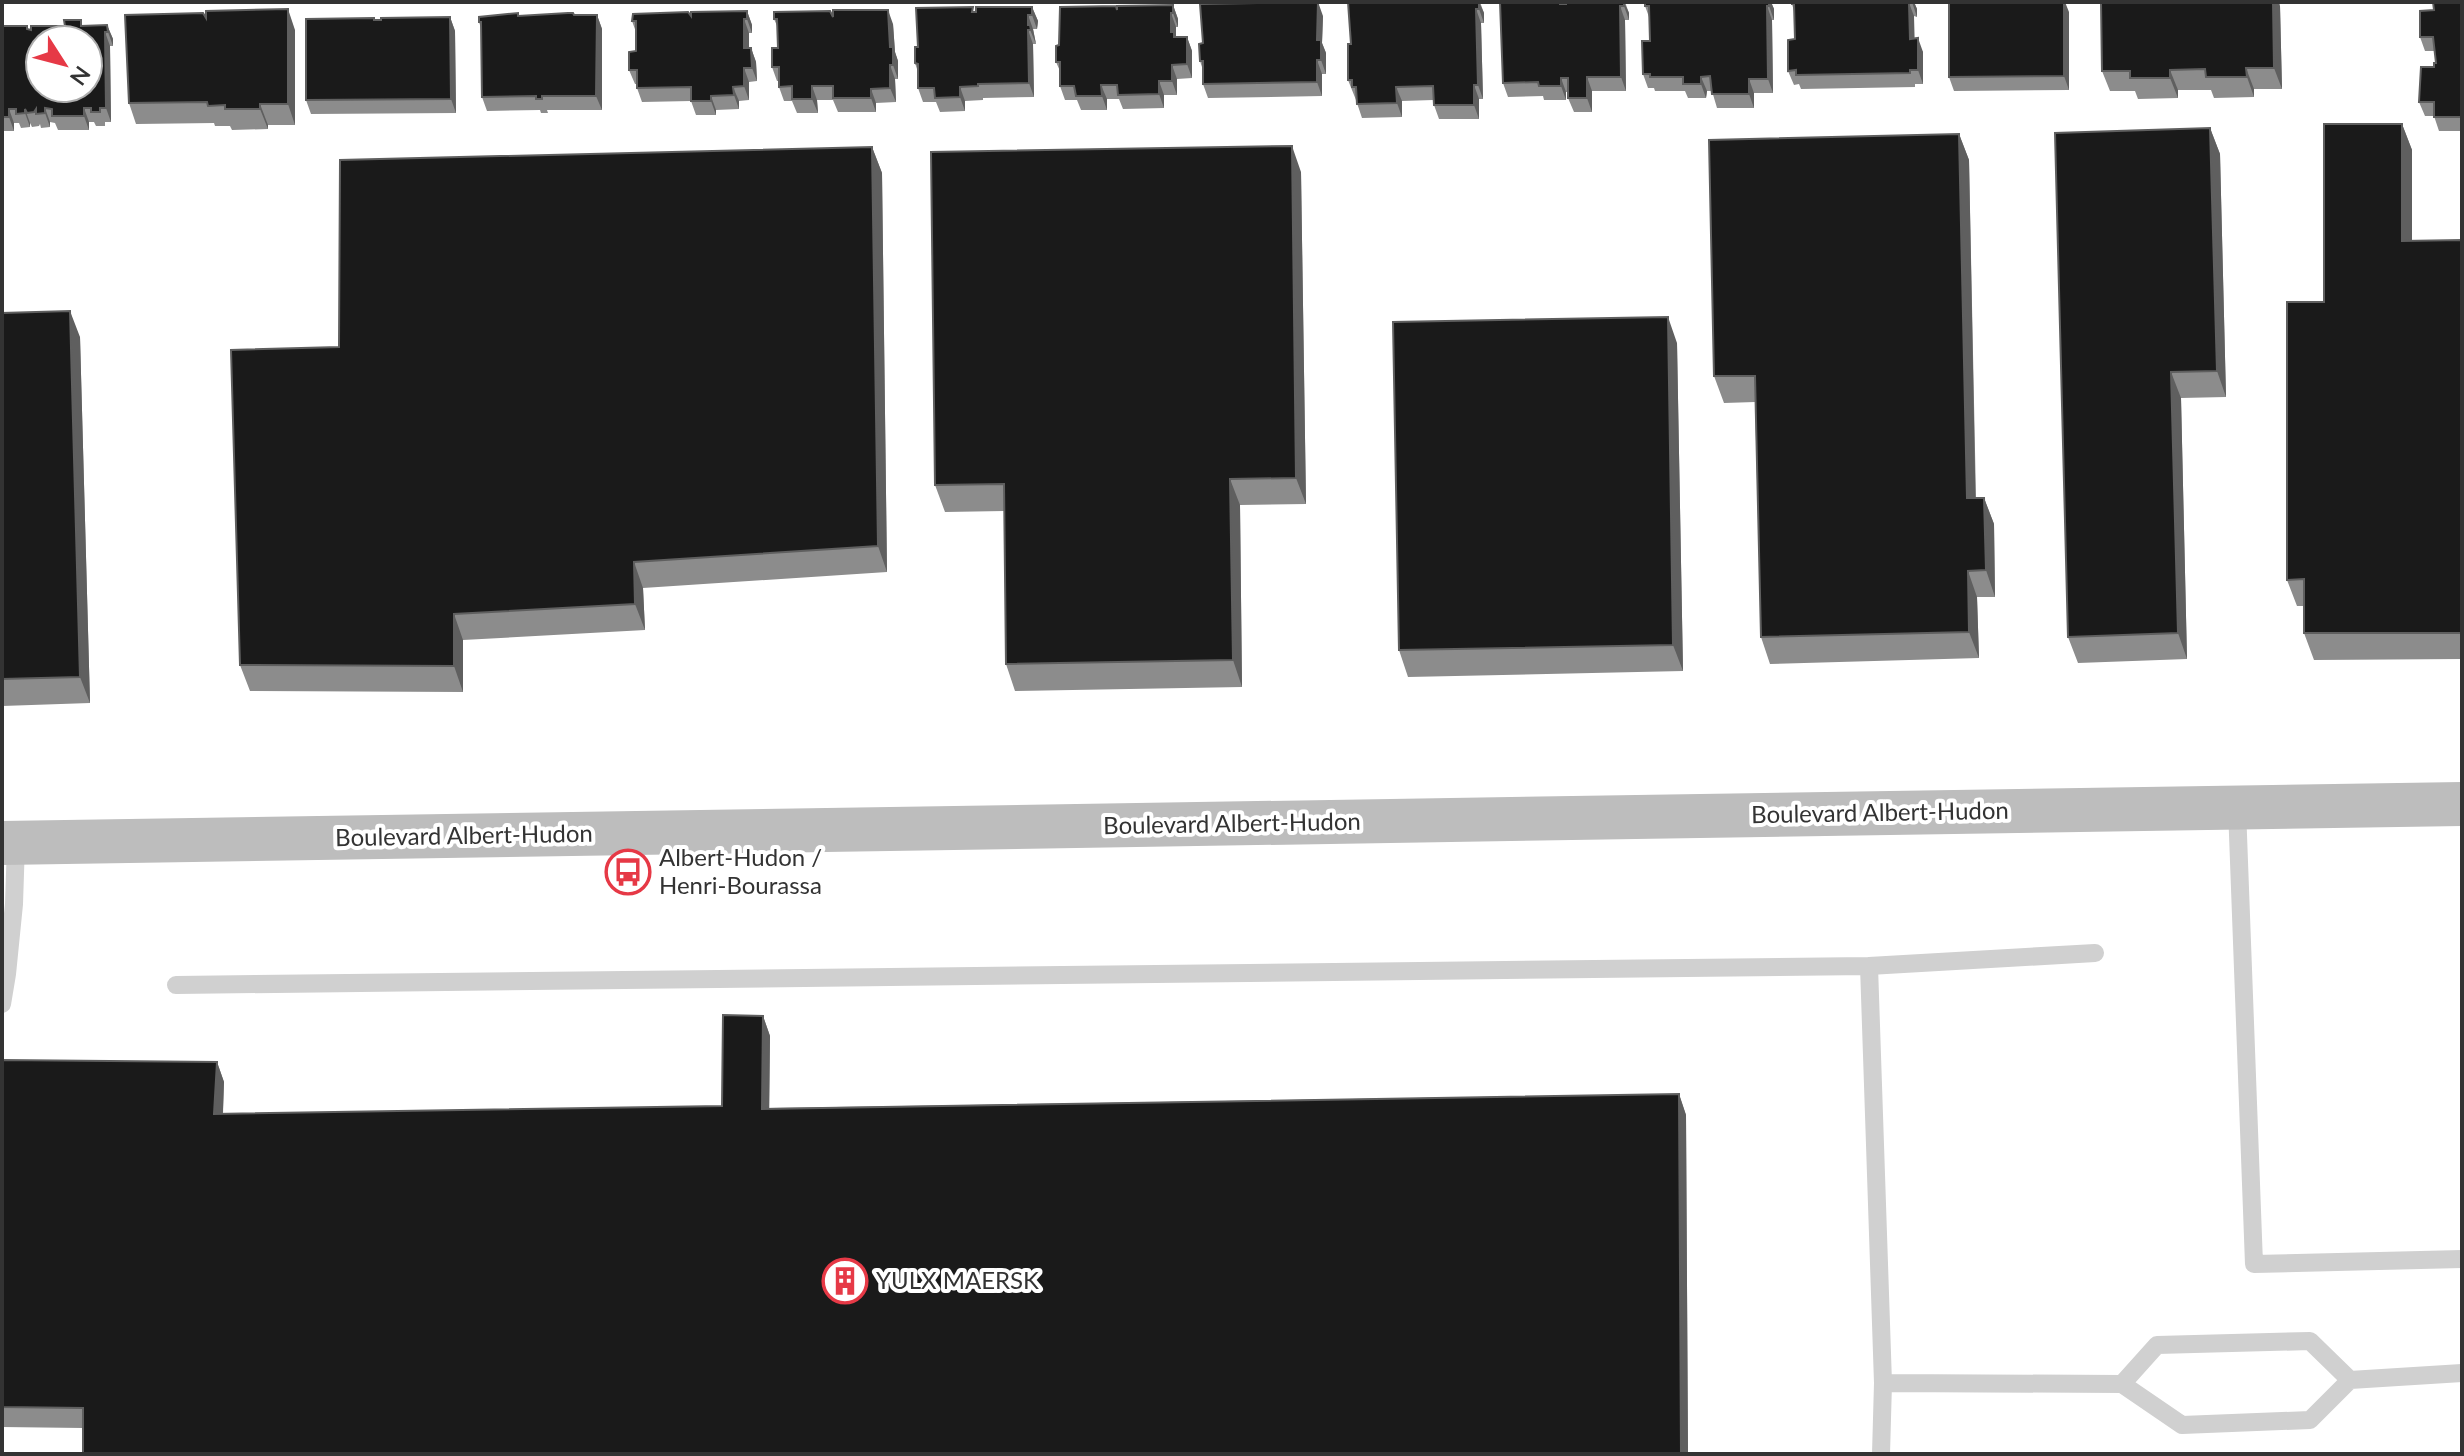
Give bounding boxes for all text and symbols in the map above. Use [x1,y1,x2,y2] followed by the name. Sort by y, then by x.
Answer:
[24,24,104,104] north arrow
[65,61,96,91] text: N
[1751,795,2009,828] street label: Boulevard Albert-Hudon
[1103,806,1361,839] street label: Boulevard Albert-Hudon
[335,818,593,851] street label: Boulevard Albert-Hudon
[659,842,822,899] place label: Albert-Hudon / Henri-Bourassa
[604,848,652,896] bus stop icon: Albert-Hudon / Henri-Bourassa
[821,1257,869,1305] building icon: YULX MAERSK
[876,1265,1039,1294] place label: YULX MAERSK

